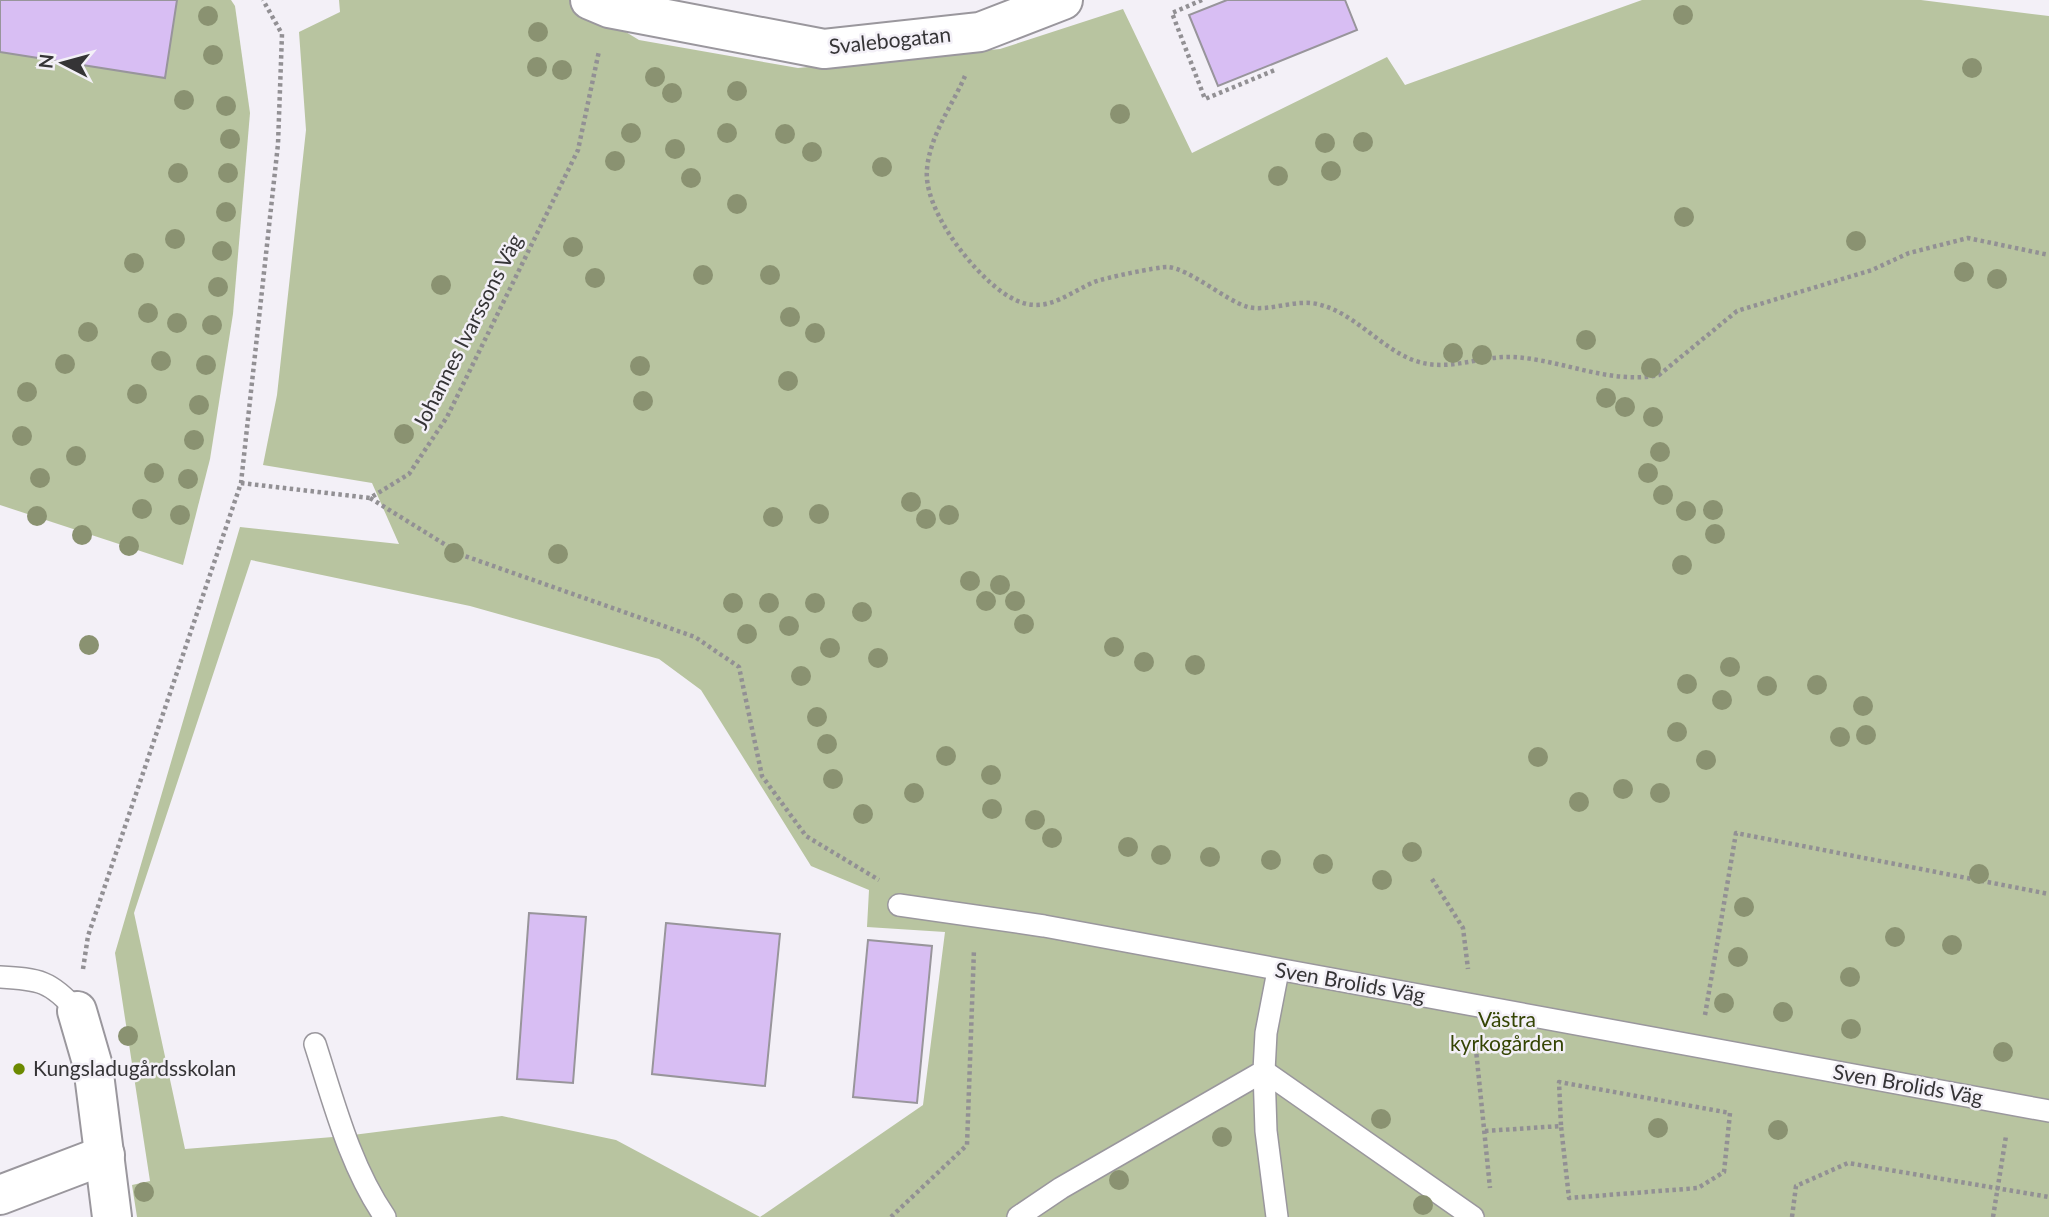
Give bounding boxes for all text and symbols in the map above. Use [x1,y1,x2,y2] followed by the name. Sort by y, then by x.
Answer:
[828,21,952,58] street label: Svalebogatan
[28,28,98,98] north arrow
[33,53,58,70] text: N
[407,230,527,433] street label: Johannes Ivarssons Väg
[1273,956,1427,1007] street label: Sven Brolids Väg
[1450,1006,1564,1055] park label: Västra kyrkogården
[33,1055,236,1080] place label: Kungsladugårdsskolan
[1831,1058,1985,1109] street label: Sven Brolids Väg
[11,1061,27,1077] marker: Kungsladugårdsskolan

